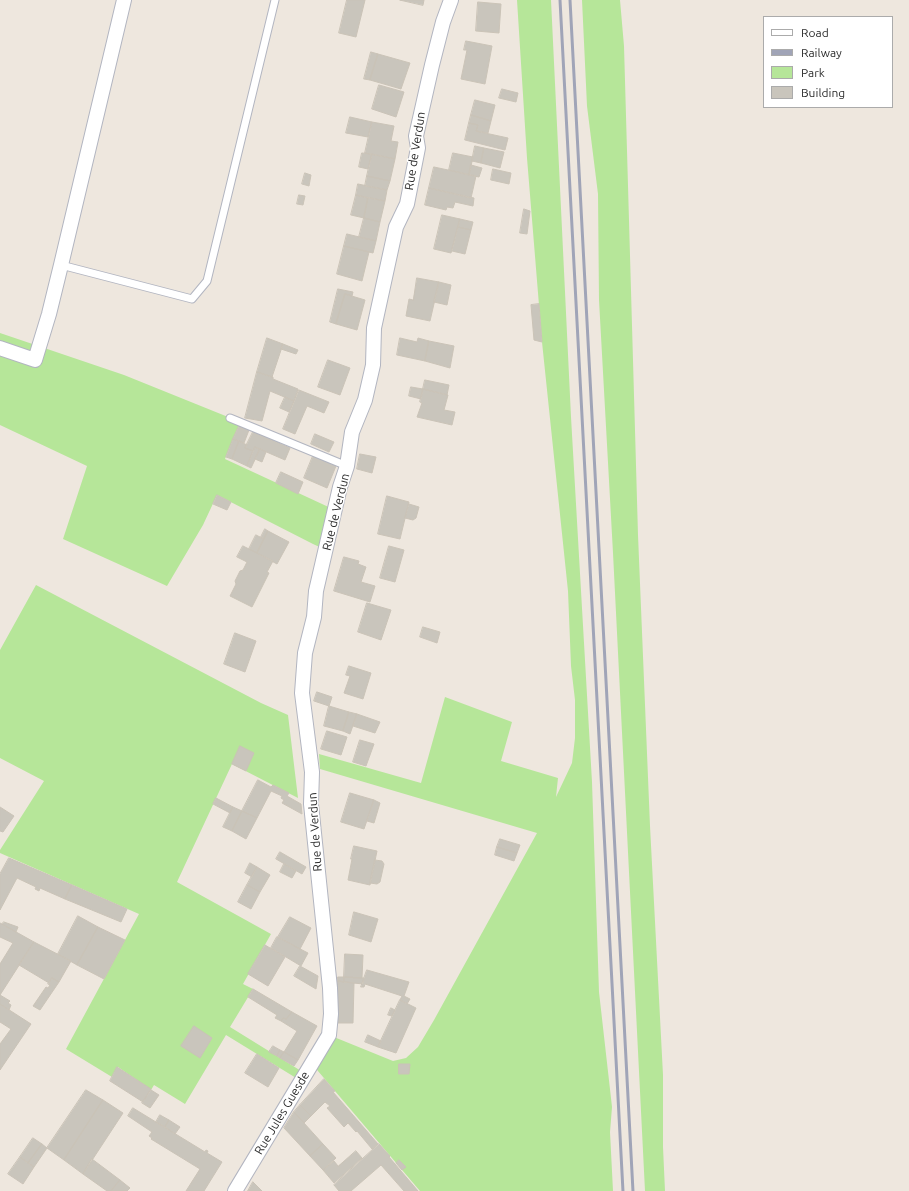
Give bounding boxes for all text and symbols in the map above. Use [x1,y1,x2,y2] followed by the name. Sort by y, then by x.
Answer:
[763,16,893,108] legend
[801,26,829,39] text: Road
[801,46,842,59] text: Railway
[801,66,825,79] text: Park
[801,86,845,99] text: Building
[402,111,428,191] street label: Rue de Verdun
[319,472,353,552] street label: Rue de Verdun
[305,792,325,872] street label: Rue de Verdun
[252,1069,312,1157] street label: Rue Jules Guesde

